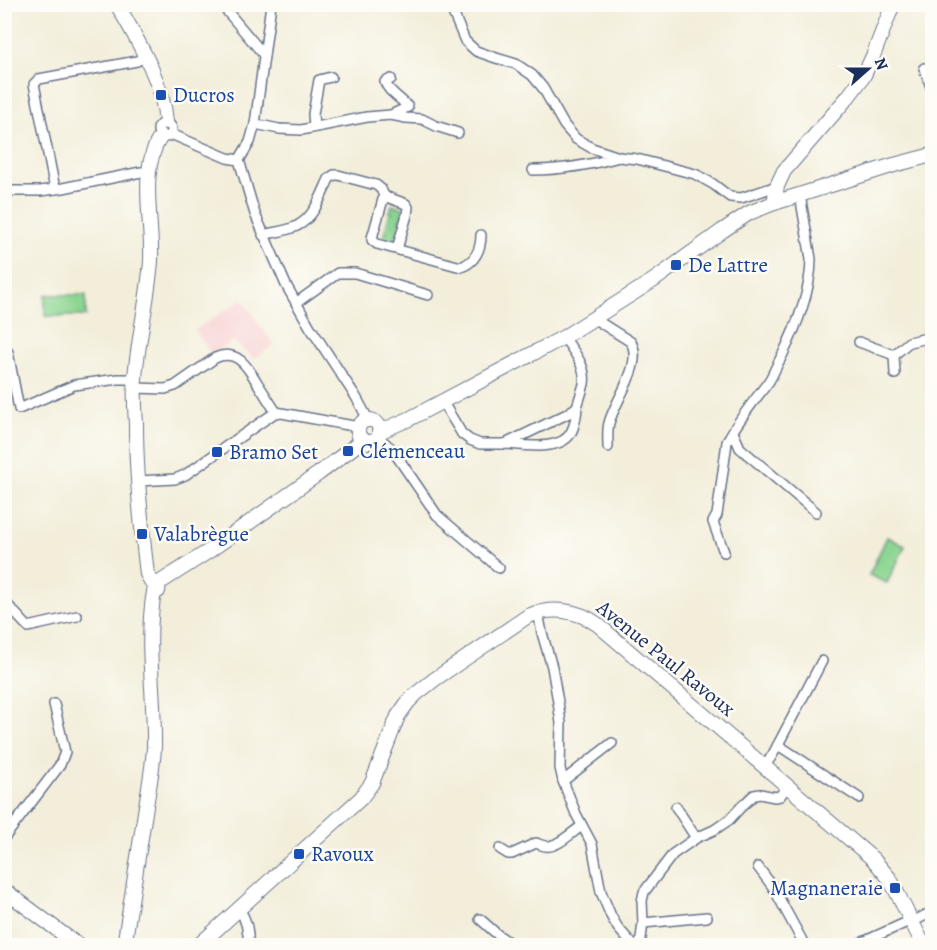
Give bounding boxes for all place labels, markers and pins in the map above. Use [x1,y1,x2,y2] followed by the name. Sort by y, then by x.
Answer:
[173,81,235,109] place label: Ducros
[154,88,168,102] marker: Ducros
[688,251,768,279] place label: De Lattre
[669,258,683,272] marker: De Lattre
[360,437,466,465] place label: Clémenceau
[229,438,318,466] place label: Bramo Set
[341,444,355,458] marker: Clémenceau
[210,445,224,459] marker: Bramo Set
[153,520,249,548] place label: Valabrègue
[135,527,149,541] marker: Valabrègue
[311,840,374,868] place label: Ravoux
[292,847,306,861] marker: Ravoux
[770,874,883,902] place label: Magnaneraie
[888,881,902,895] marker: Magnaneraie

